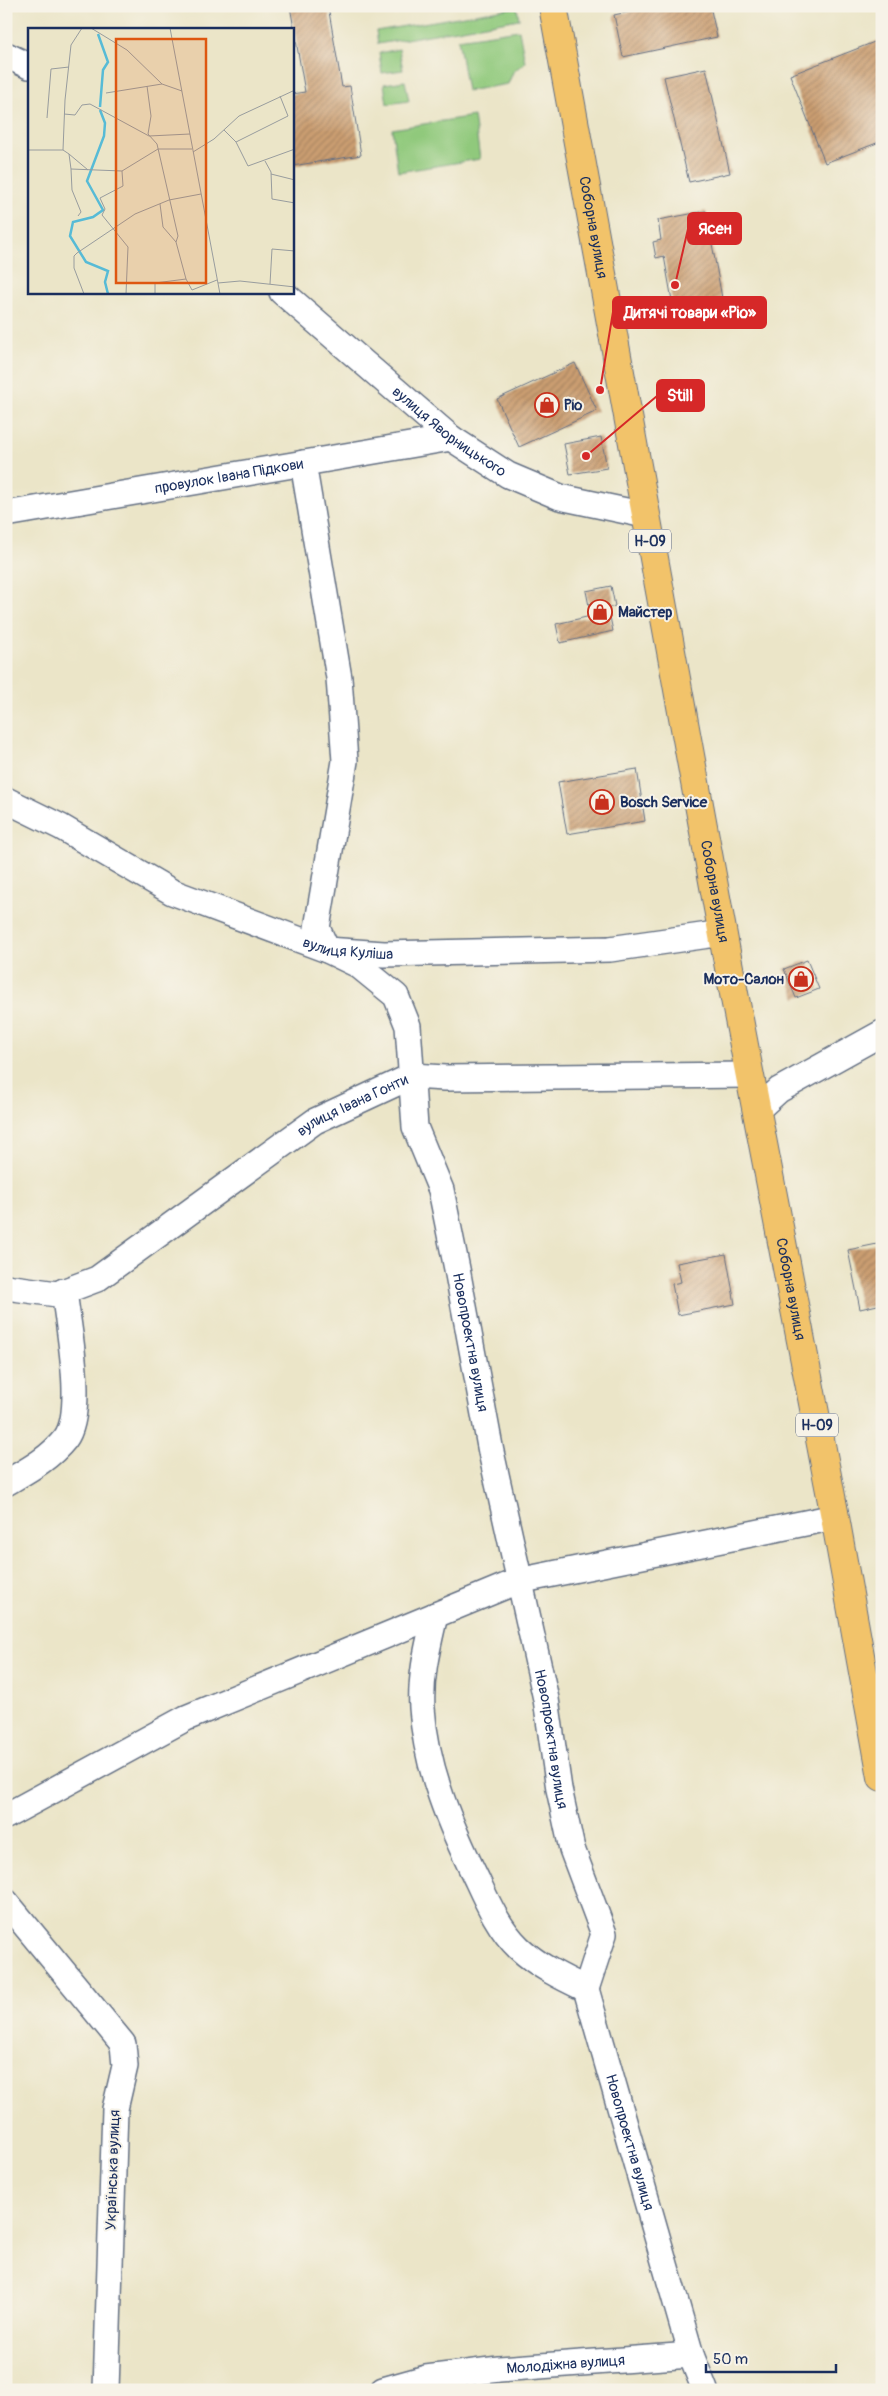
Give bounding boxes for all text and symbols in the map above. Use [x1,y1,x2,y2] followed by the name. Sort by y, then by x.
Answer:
[28,28,294,294] inset map
[575,175,612,280] street label: Соборна вулиця
[688,213,741,244] callout: Ясен
[698,219,732,239] text: Ясен
[613,297,766,328] callout: Дитячі товари «Ріо»
[623,303,757,323] text: Дитячі товари «Ріо»
[657,380,704,411] callout: Still
[388,382,510,481] street label: вулиця Яворницького
[667,386,693,406] text: Still
[534,392,560,418] shop icon: Ріо
[564,396,582,415] place label: Ріо
[153,454,305,498] street label: провулок Івана Підкови
[629,530,671,552] road number: Н-09
[587,599,613,625] shop icon: Майстер
[618,603,672,622] place label: Майстер
[589,789,615,815] shop icon: Bosch Service
[620,793,708,812] place label: Bosch Service
[696,839,734,944] street label: Соборна вулиця
[300,932,393,964] street label: вулиця Куліша
[788,966,814,992] shop icon: Мото-Салон
[704,970,785,989] place label: Мото-Салон
[293,1070,411,1141] street label: вулиця Івана Гонти
[772,1236,810,1342] street label: Соборна вулиця
[448,1271,493,1413] street label: Новопроектна вулиця
[796,1414,838,1436] road number: Н-09
[530,1667,573,1810] street label: Новопроектна вулиця
[601,2072,659,2213] street label: Новопроектна вулиця
[101,2109,125,2231] street label: Українська вулиця
[706,2341,836,2373] scale bar
[506,2350,626,2378] street label: Молодіжна вулиця
[713,2350,748,2369] text: 50 m

